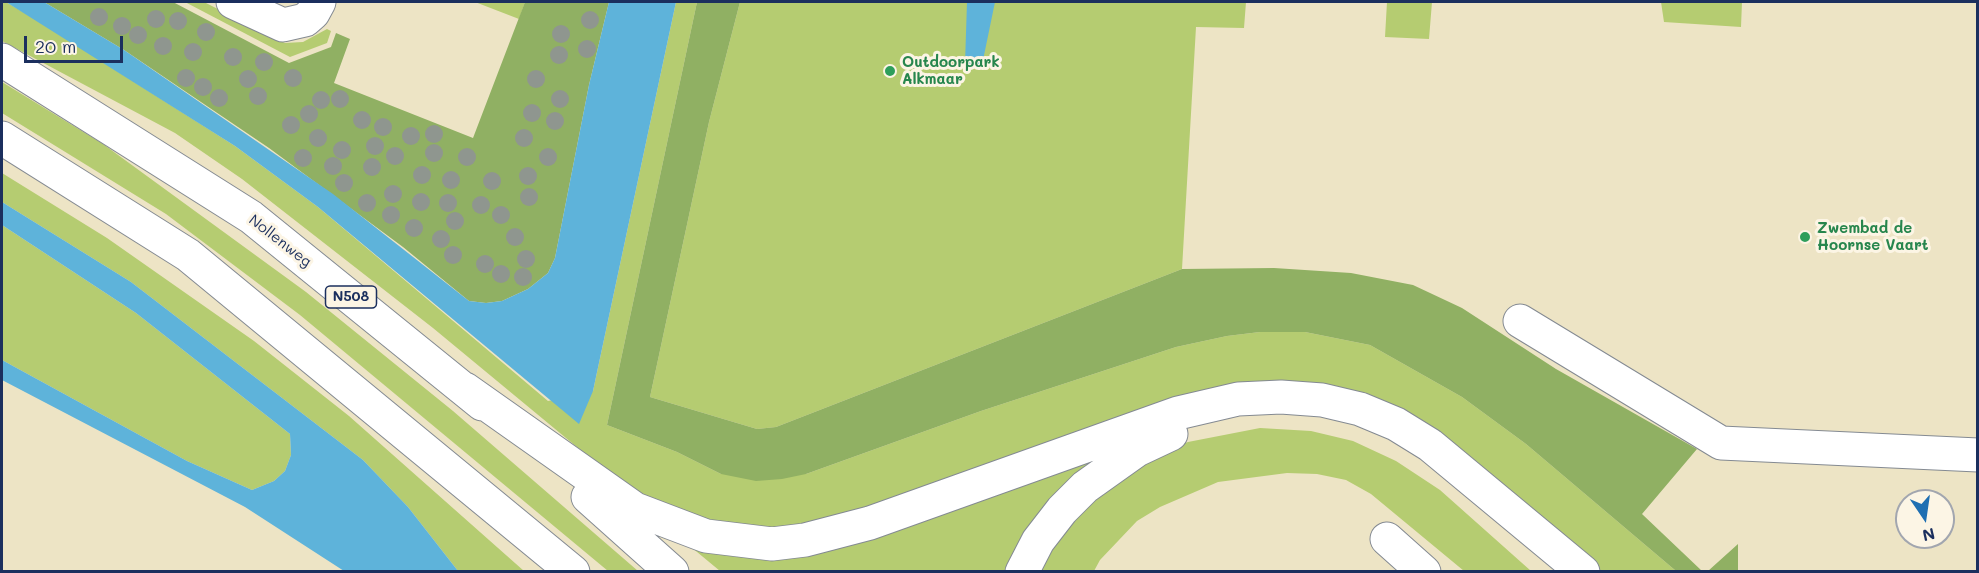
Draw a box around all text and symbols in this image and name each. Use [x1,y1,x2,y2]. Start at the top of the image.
scale bar [27,24,126,62]
text: 20 m [35,34,76,58]
place label: Outdoorpark Alkmaar [902,53,1000,88]
marker: Outdoorpark Alkmaar [883,64,897,78]
street label: Nollenweg [245,211,315,271]
place label: Zwembad de Hoornse Vaart [1817,219,1928,254]
marker: Zwembad de Hoornse Vaart [1798,230,1812,244]
road number: N508 [326,286,376,308]
north arrow [1895,489,1955,549]
text: N [1920,523,1937,547]

